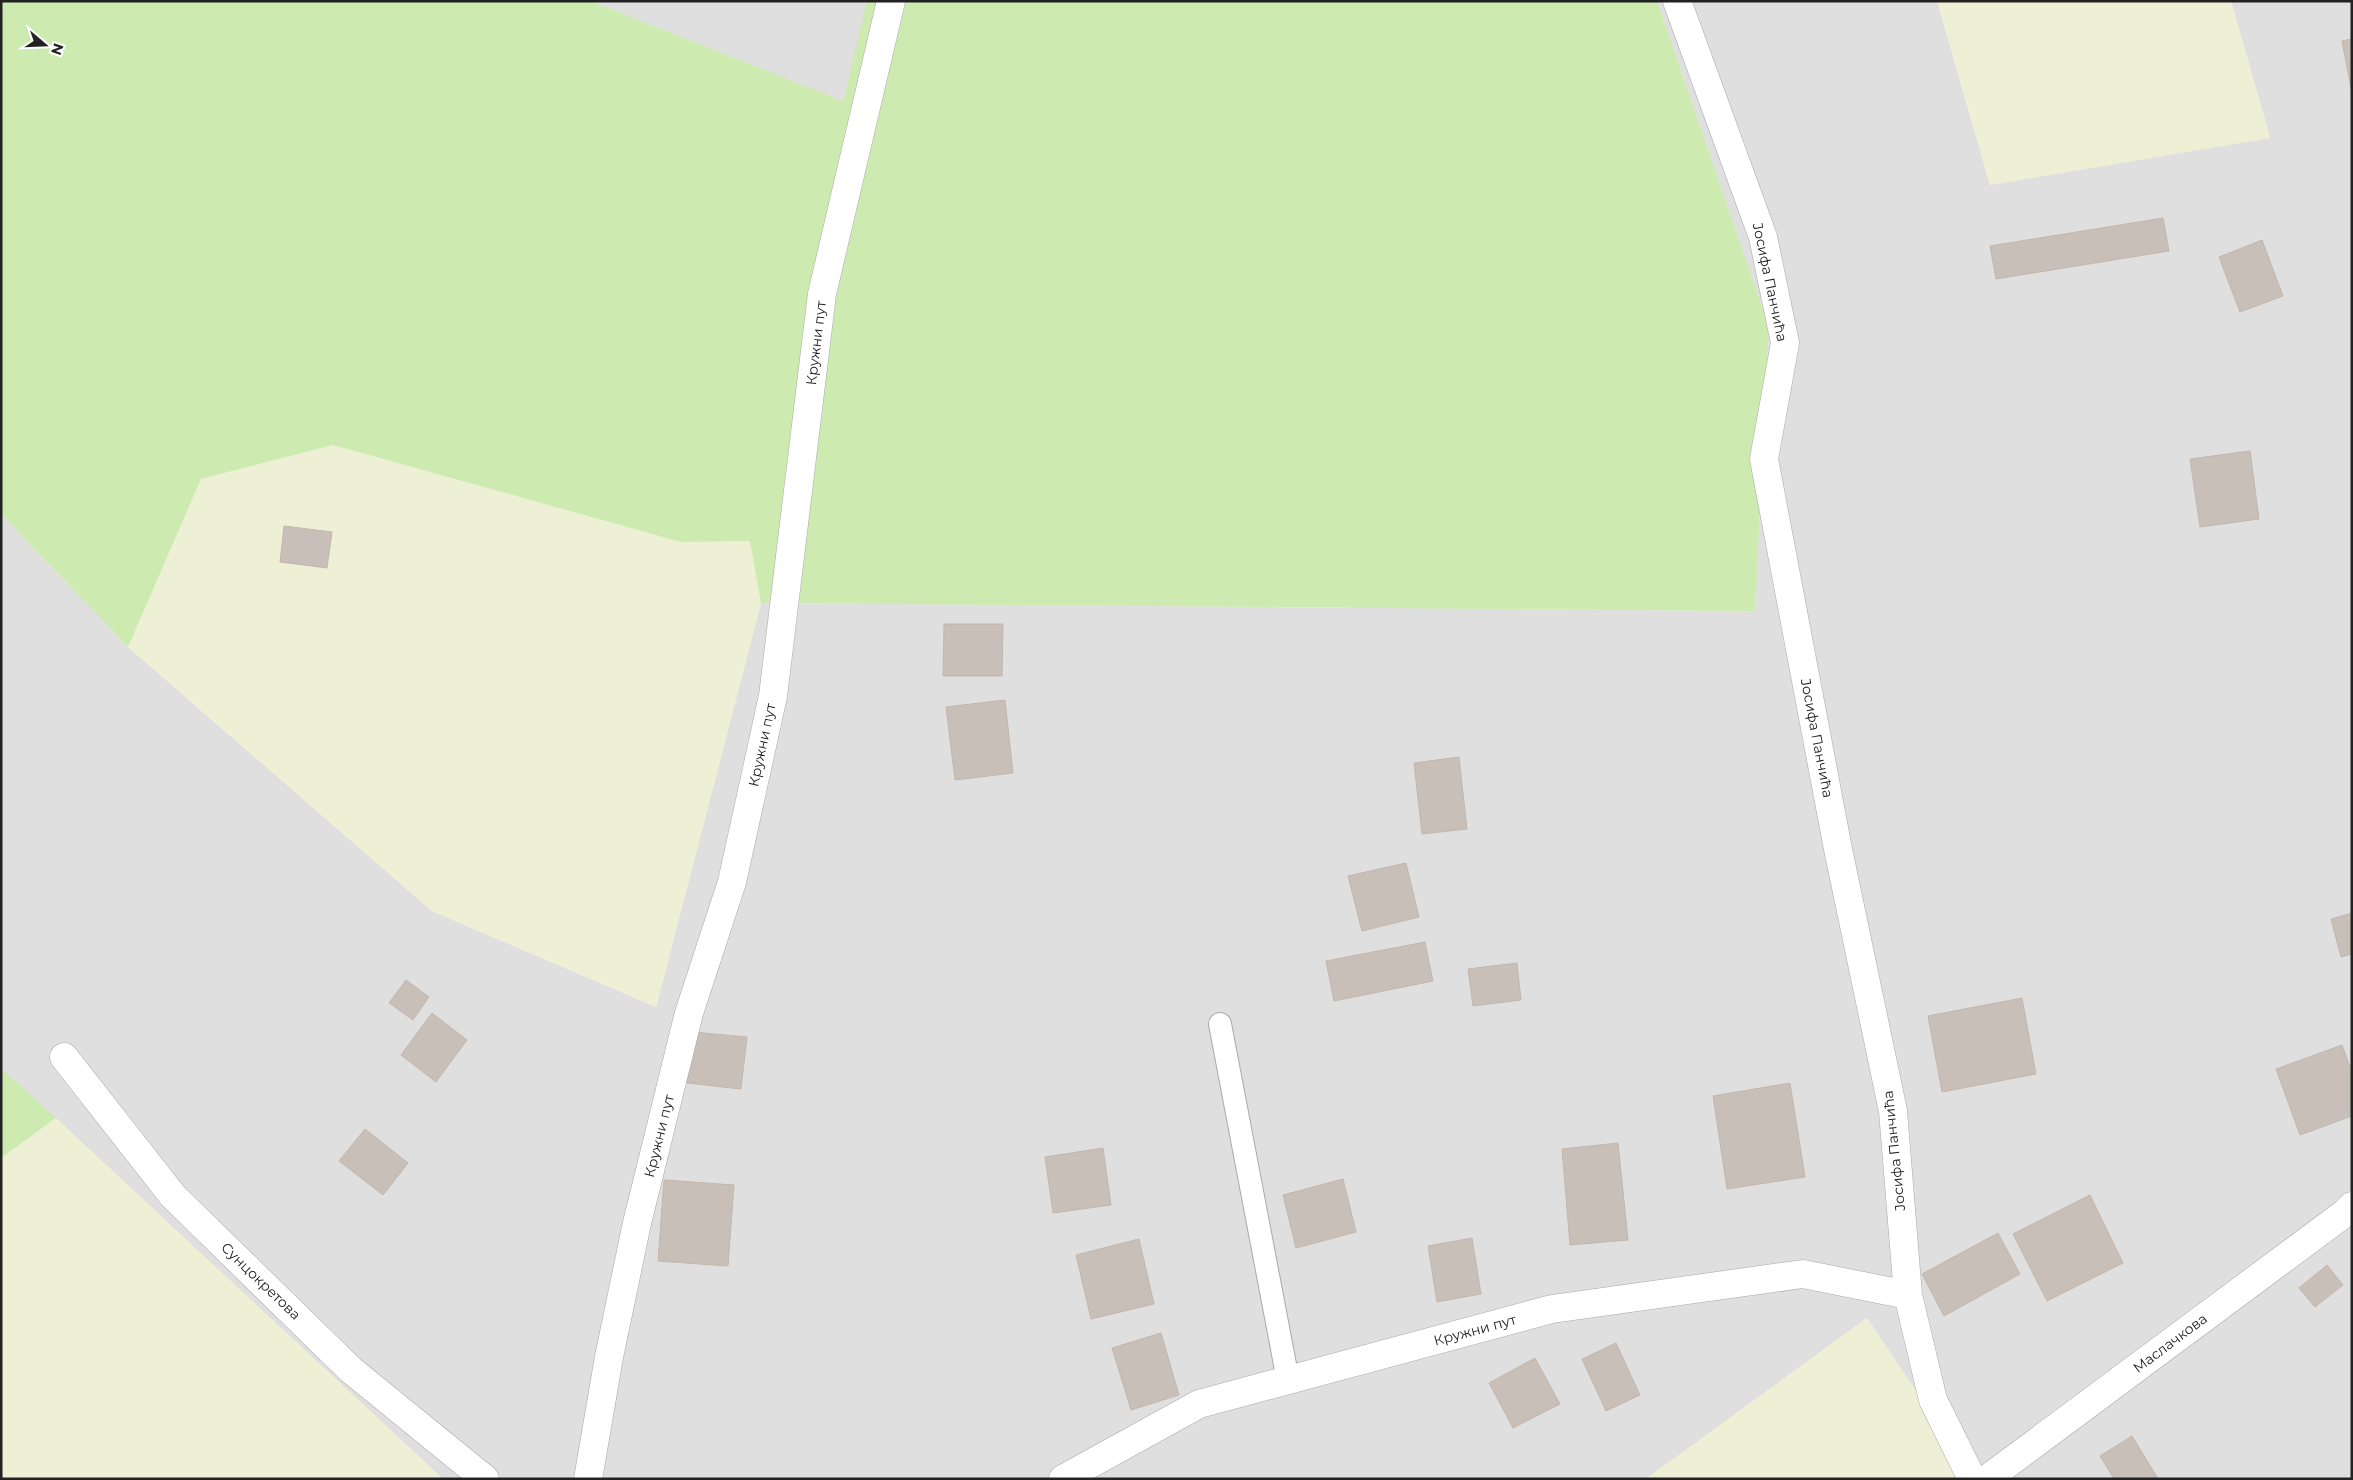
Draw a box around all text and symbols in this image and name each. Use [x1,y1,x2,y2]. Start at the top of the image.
north arrow [20,20,70,70]
text: N [47,41,68,58]
street label: Јосифа Панчића [1749,221,1791,343]
street label: Кружни пут [802,299,830,386]
street label: Јосифа Панчића [1797,677,1837,799]
street label: Кружни пут [744,701,780,788]
street label: Јосифа Панчића [1879,1090,1909,1212]
street label: Кружни пут [640,1092,678,1179]
street label: Сунцокретова [217,1239,305,1323]
street label: Маслачкова [2129,1309,2211,1377]
street label: Кружни пут [1432,1310,1519,1350]

